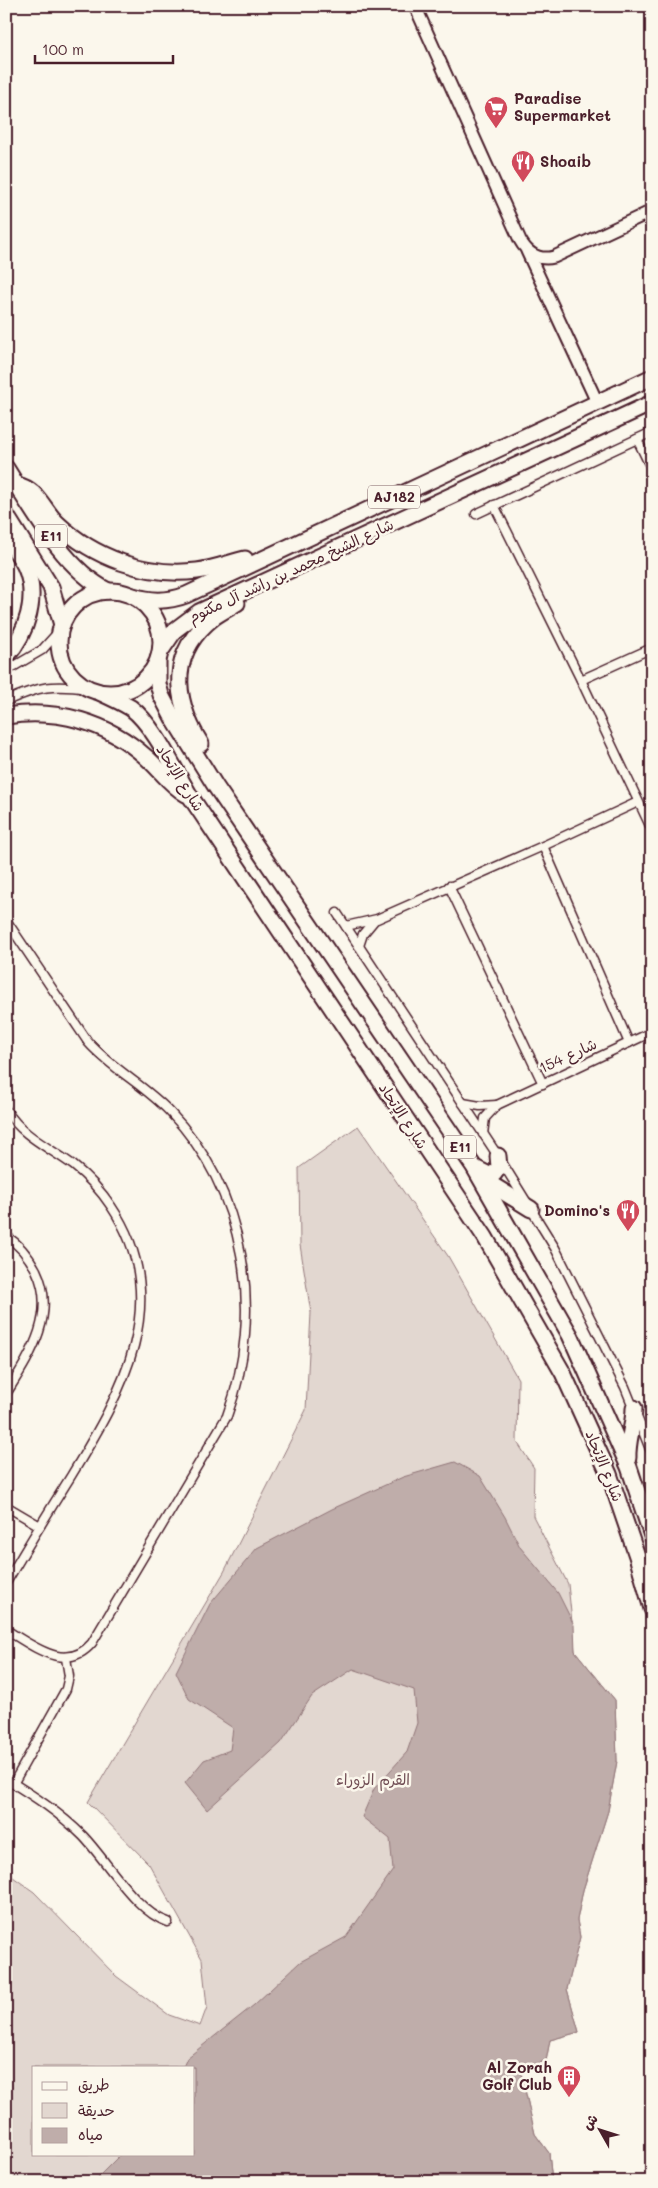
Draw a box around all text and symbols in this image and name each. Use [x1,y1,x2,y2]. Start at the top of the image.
scale bar [35,32,172,64]
text: 100 m [42,39,84,59]
place label: Paradise Supermarket [514,88,611,125]
supermarket icon: Paradise Supermarket [483,95,509,129]
restaurant icon: Shoaib [510,149,536,183]
place label: Shoaib [540,151,591,171]
road number: AJ182 [368,486,420,508]
street label: شارع الشيخ محمد بن راشد آل مكتوم [185,514,398,629]
road number: E11 [35,524,67,548]
street label: شارع الإتحاد [152,740,209,815]
street label: شارع 154 [535,1033,600,1078]
street label: شارع الإتحاد [374,1078,433,1153]
road number: E11 [444,1136,476,1158]
restaurant icon: Domino's [615,1198,641,1232]
place label: Domino's [544,1200,610,1220]
street label: شارع الإتحاد [581,1427,628,1505]
park label: القرم الزوراء [336,1769,410,1791]
place label: Al Zorah Golf Club [482,2057,552,2094]
building icon: Al Zorah Golf Club [556,2064,582,2098]
legend [32,2066,195,2156]
text: طريق [78,2074,110,2094]
text: حديقة [78,2100,115,2120]
north arrow [576,2106,626,2156]
text: ش [577,2110,602,2133]
text: مياه [78,2124,103,2144]

